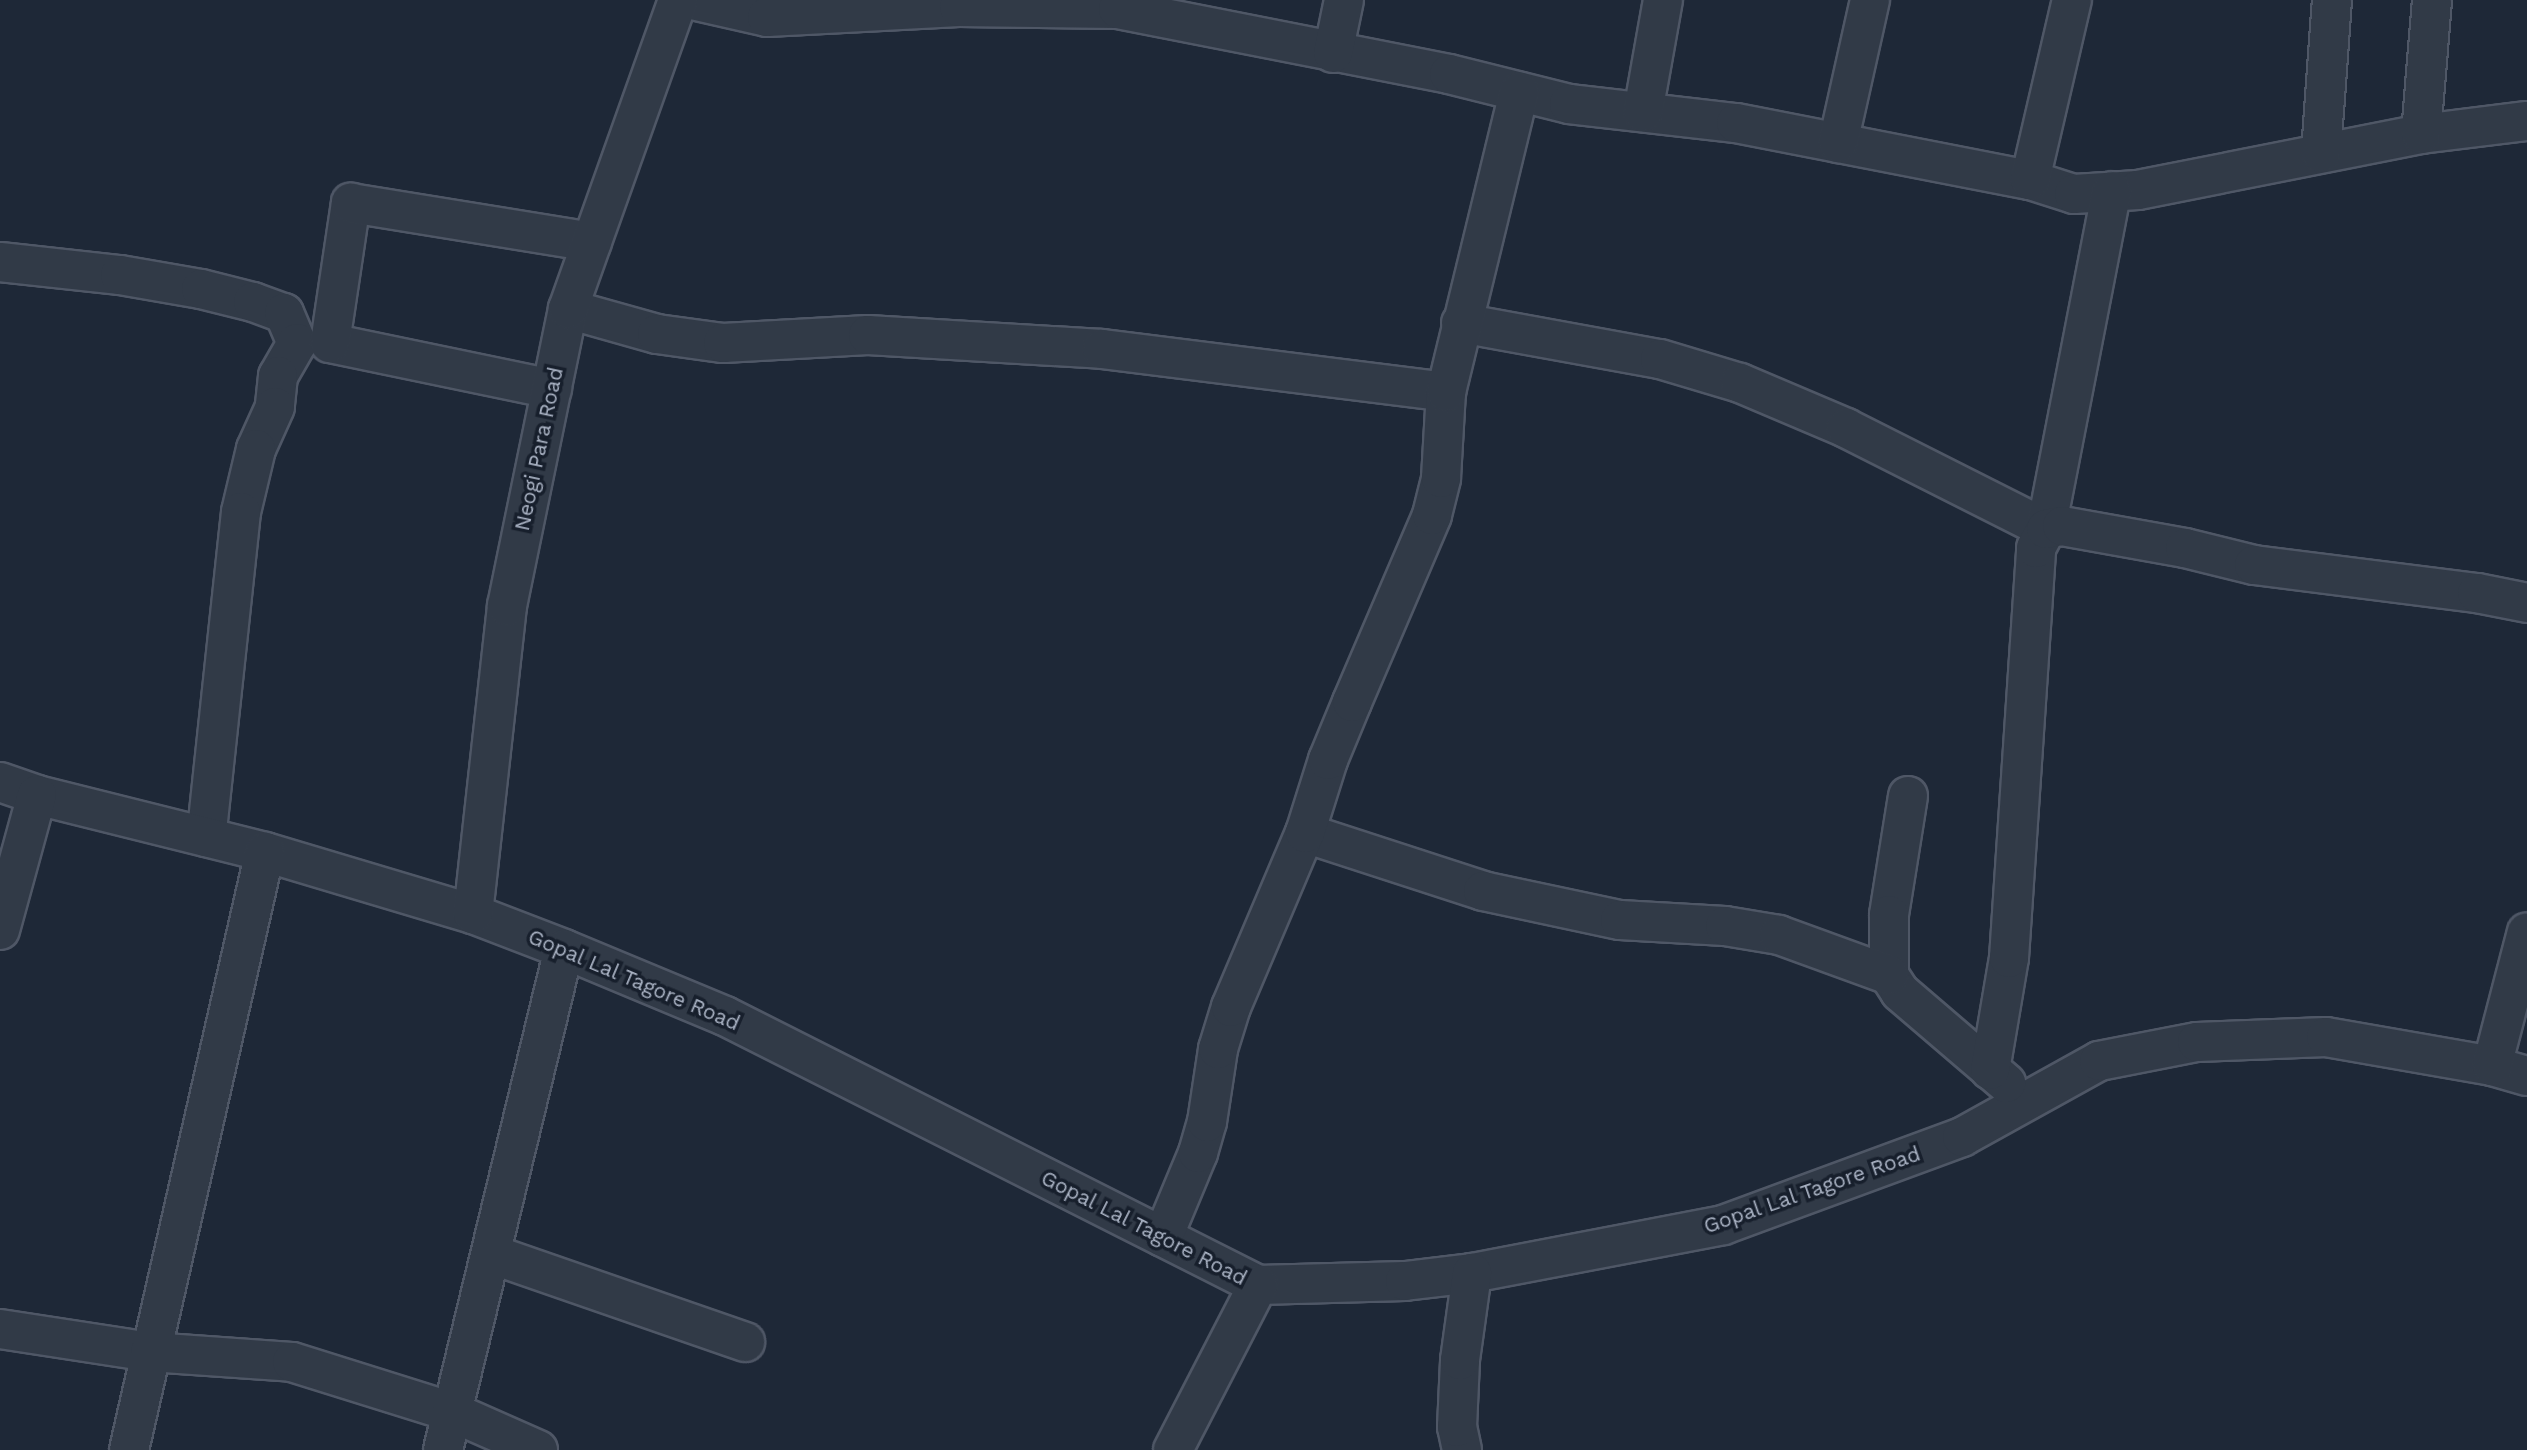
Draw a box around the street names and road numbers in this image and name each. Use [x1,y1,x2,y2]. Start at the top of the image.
street label: Neogi Para Road [509,365,569,533]
street label: Gopal Lal Tagore Road [523,924,745,1036]
street label: Gopal Lal Tagore Road [1699,1141,1925,1239]
street label: Gopal Lal Tagore Road [1036,1165,1252,1291]

